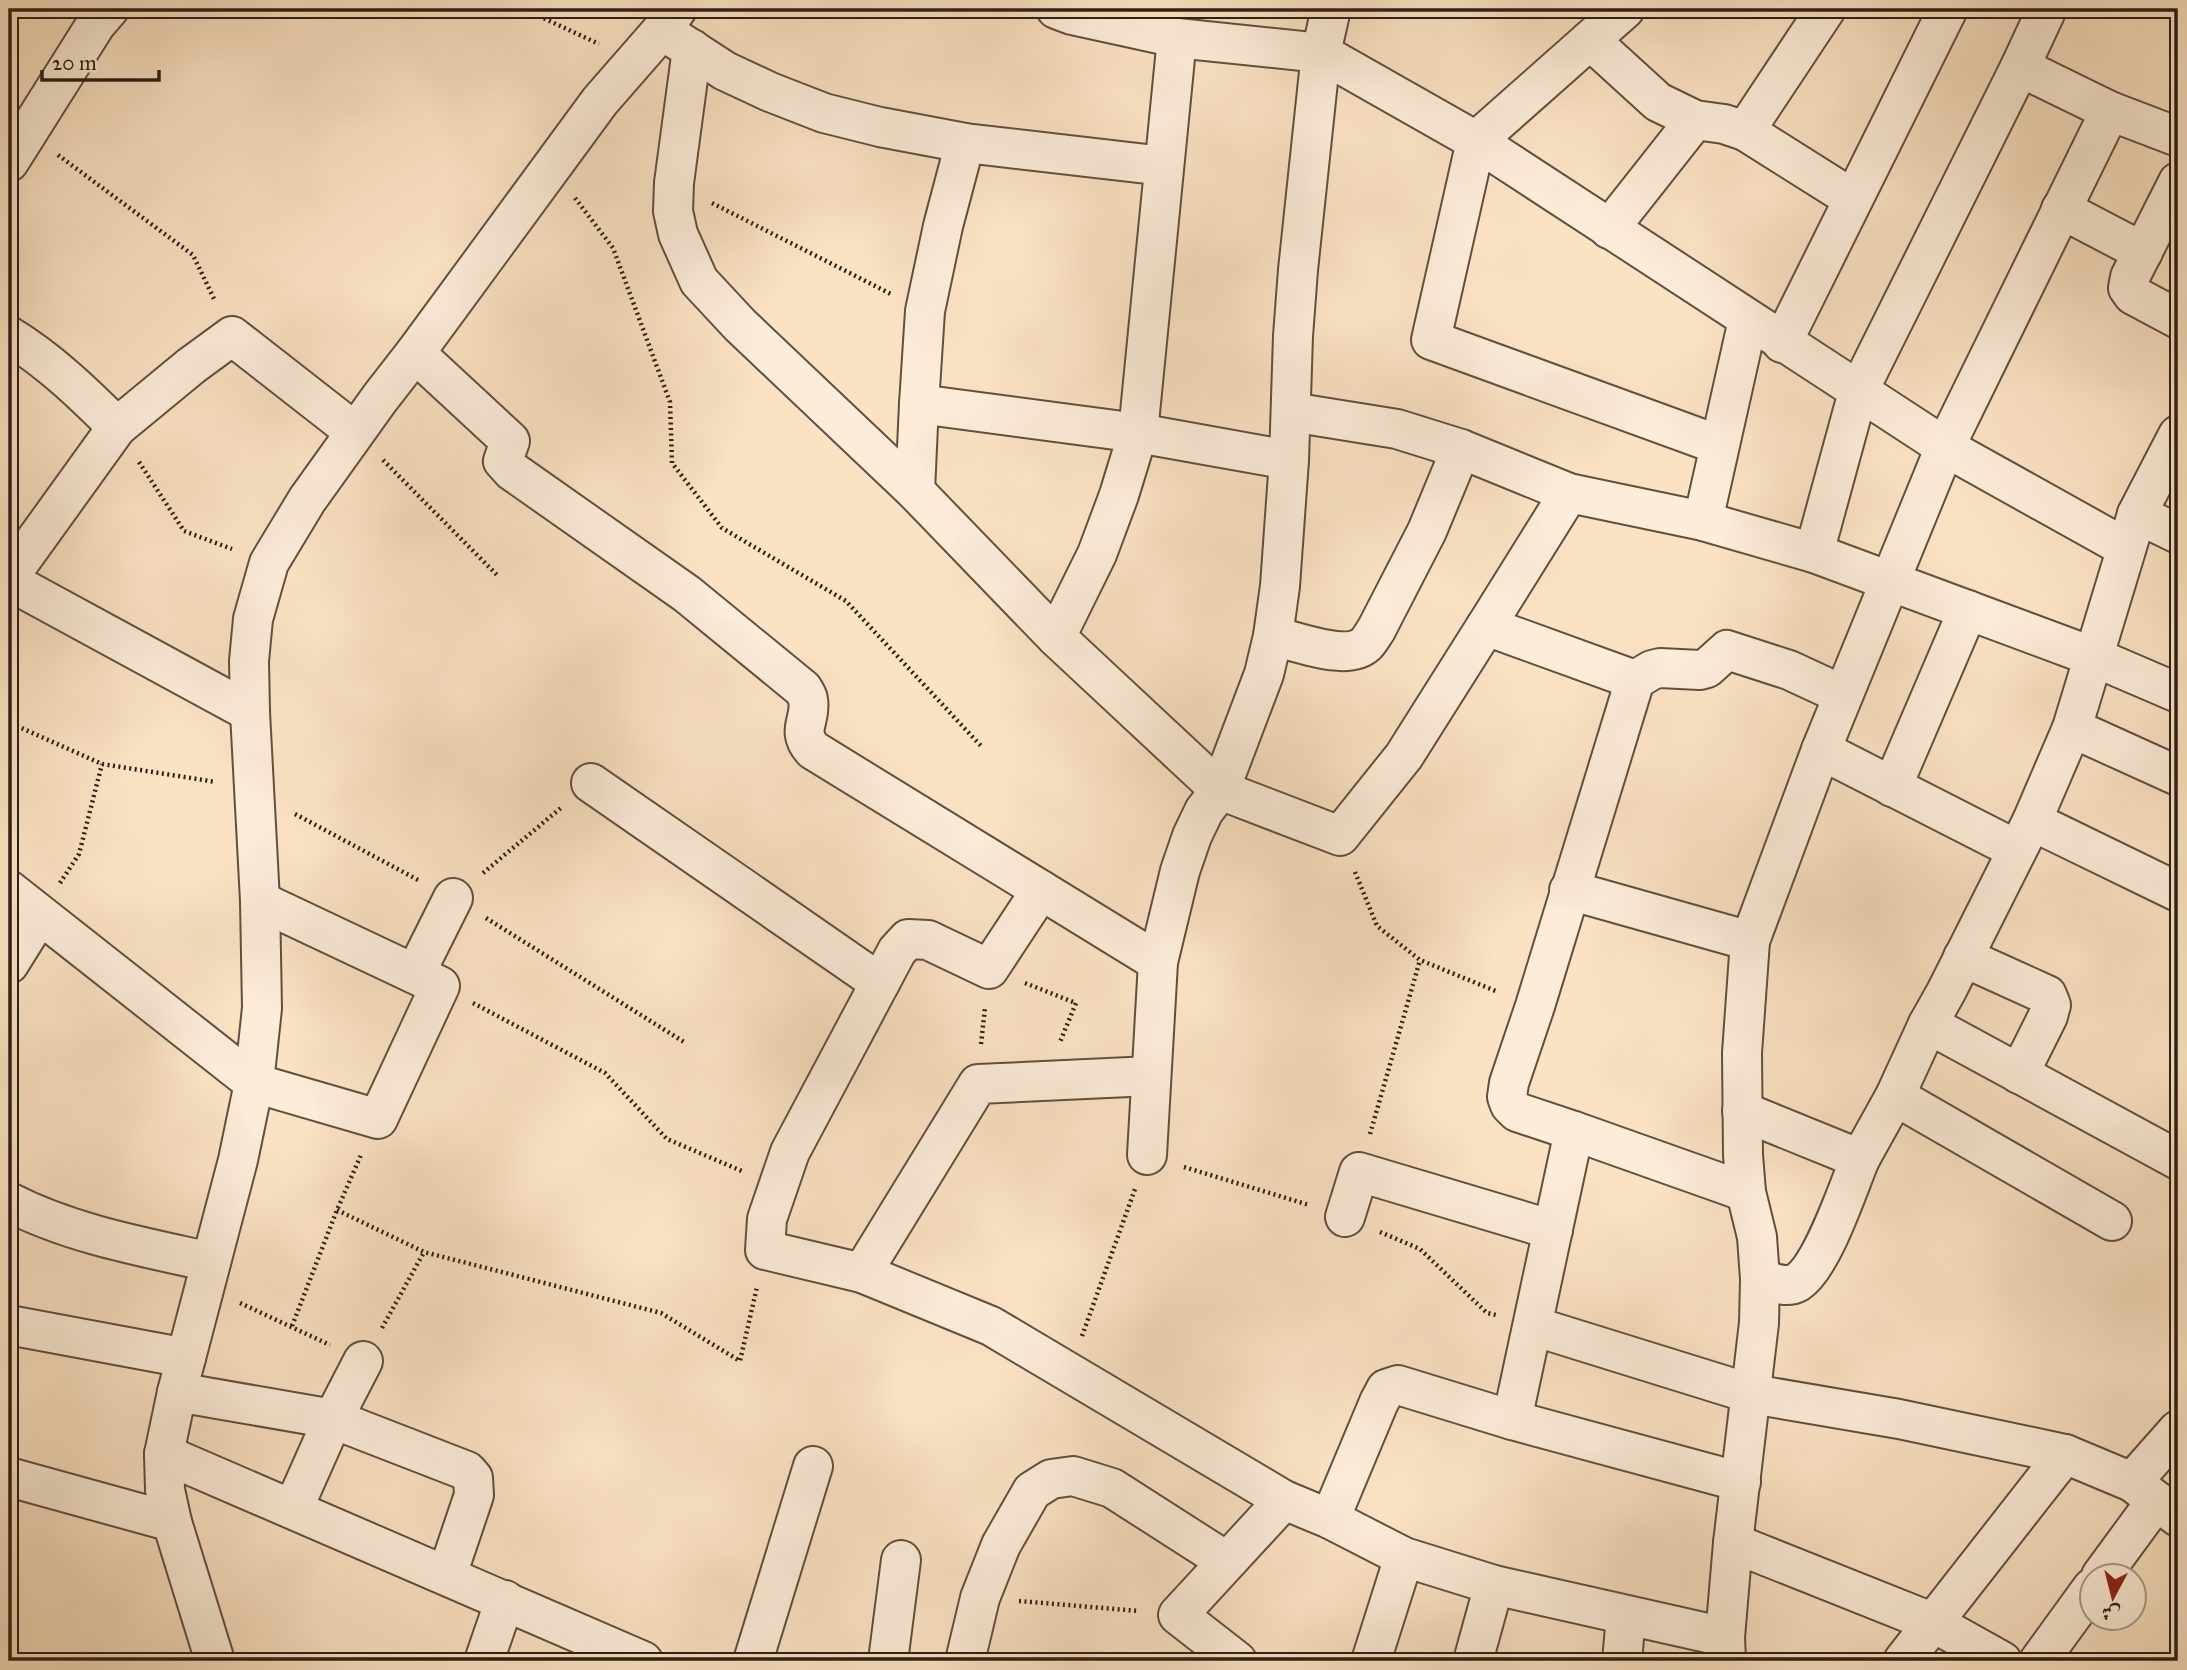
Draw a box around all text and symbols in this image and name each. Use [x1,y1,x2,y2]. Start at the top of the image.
scale bar [42,38,159,82]
text: 20 m [52,50,97,76]
north arrow [2078,1562,2148,1632]
text: ش [2100,1601,2122,1626]

